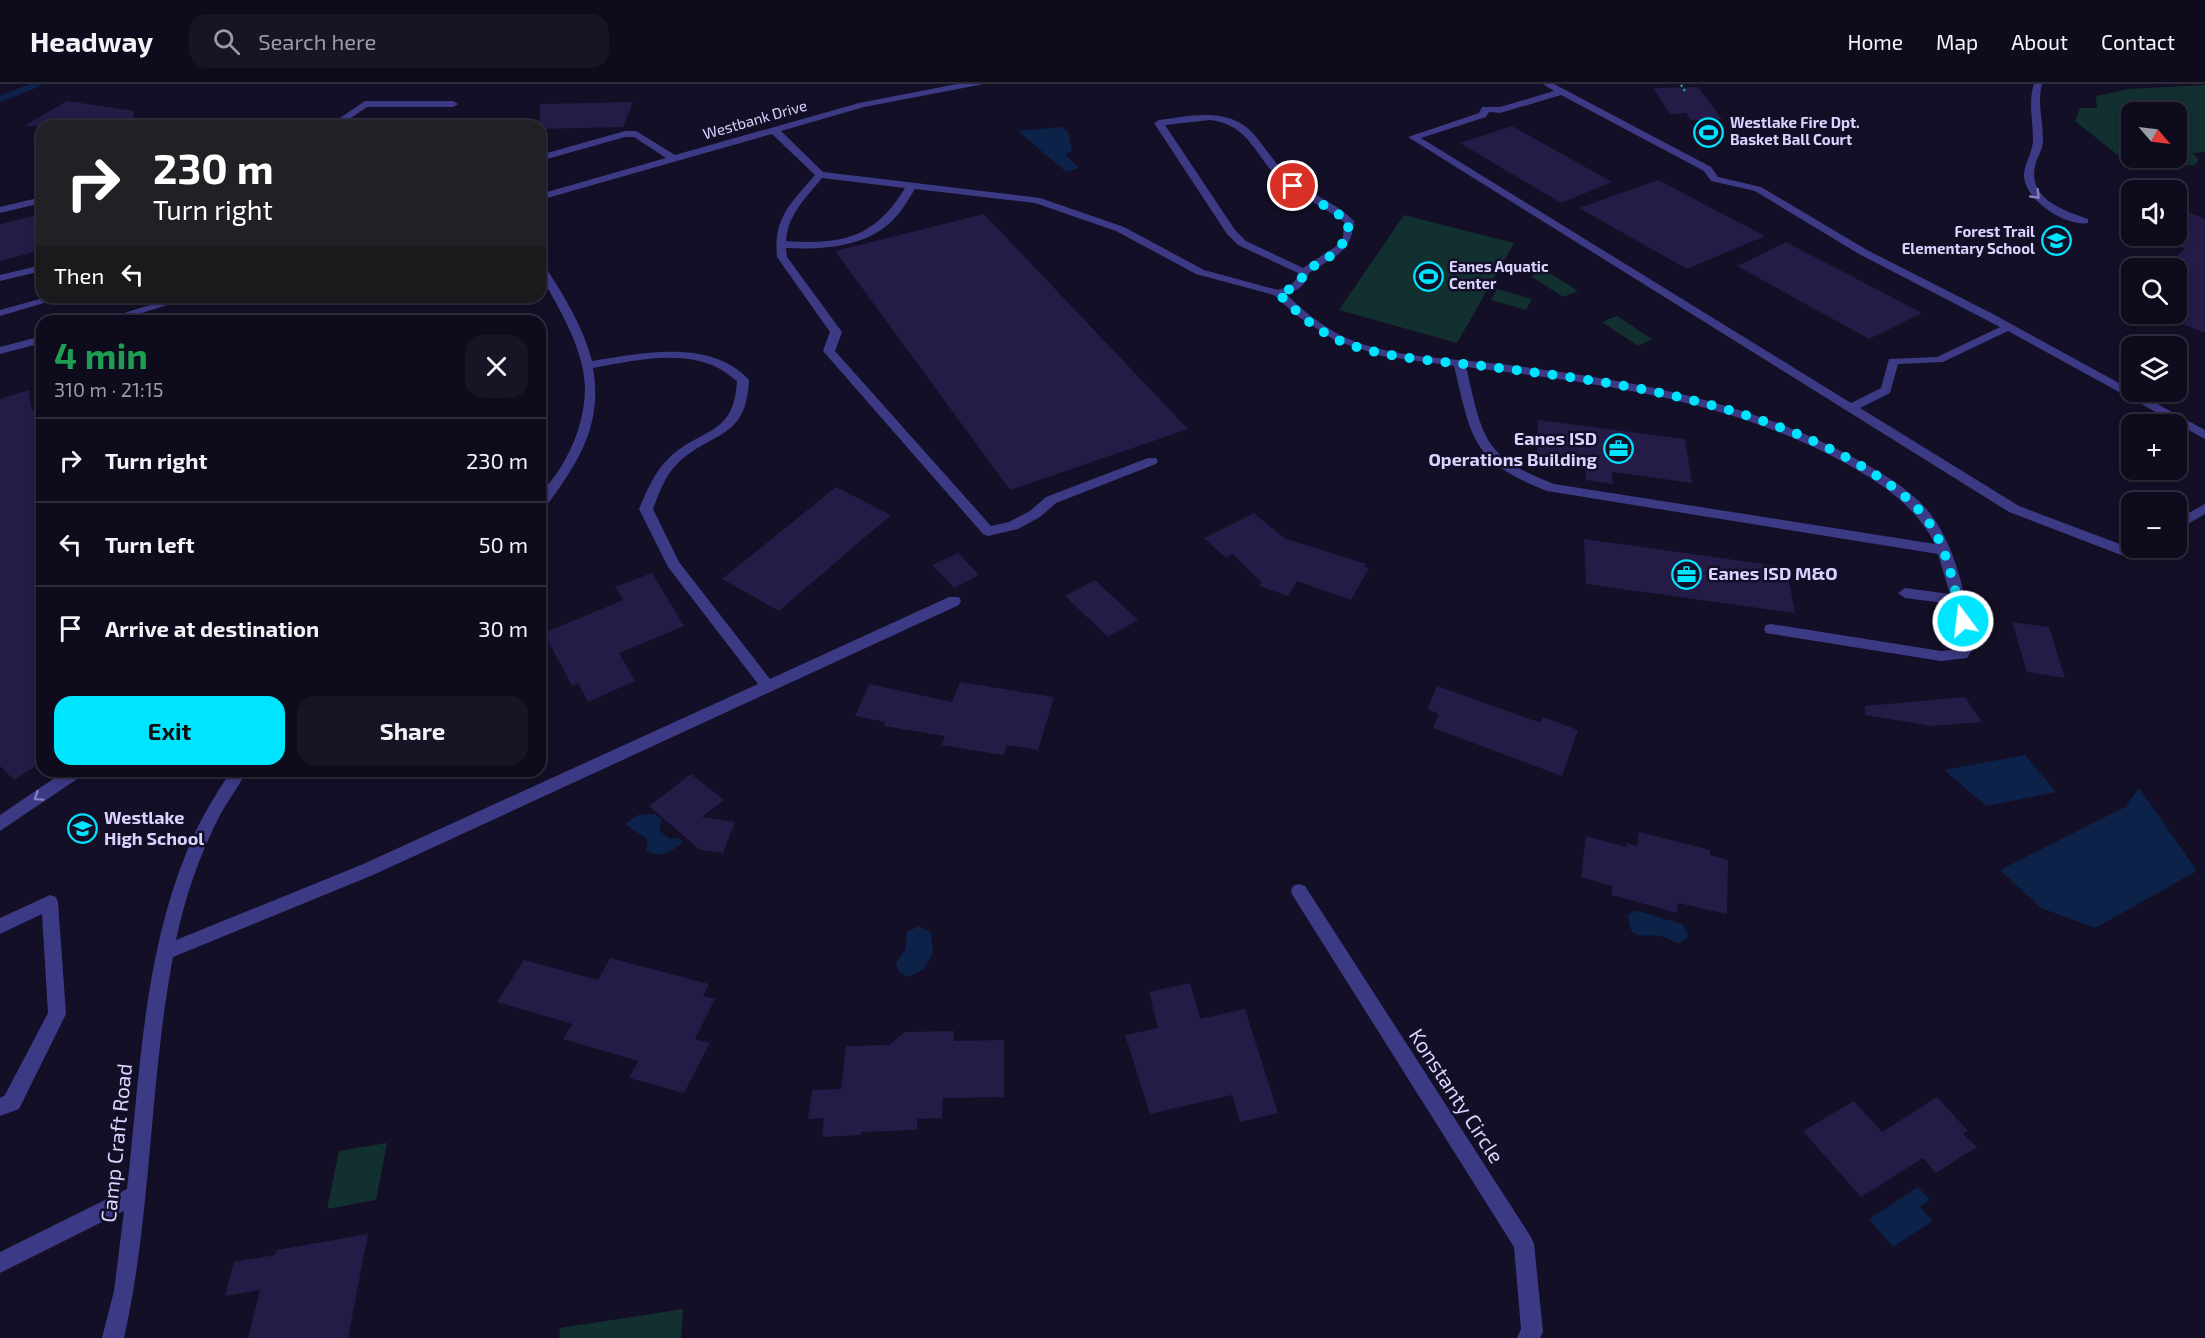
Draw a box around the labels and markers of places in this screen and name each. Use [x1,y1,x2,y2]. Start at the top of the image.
place label: Westlake Fire Dpt. Basket Ball Court [1730,113,1860,148]
sports icon: Westlake Fire Dpt. Basket Ball Court [1693,116,1725,148]
pin [1267,160,1318,211]
place label: Forest Trail Elementary School [1902,222,2035,258]
school or university icon: Forest Trail Elementary School [2040,225,2072,257]
place label: Eanes Aquatic Center [1449,257,1549,292]
sports icon: Eanes Aquatic Center [1412,260,1444,292]
place label: Eanes ISD Operations Building [1428,427,1598,470]
office icon: Eanes ISD Operations Building [1602,433,1634,465]
office icon: Eanes ISD M&O [1671,558,1703,590]
place label: Eanes ISD M&O [1708,562,1838,584]
place label: Westlake High School [104,806,204,849]
school or university icon: Westlake High School [67,812,99,844]

